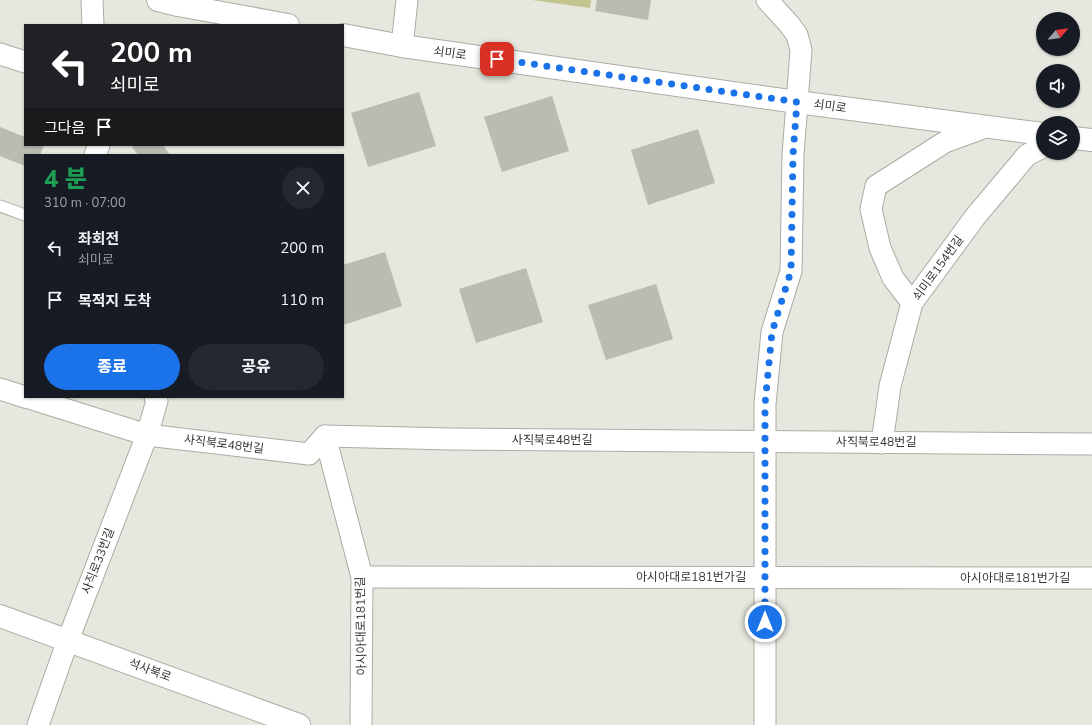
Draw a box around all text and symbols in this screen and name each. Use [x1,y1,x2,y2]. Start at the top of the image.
north arrow [1036,12,1080,56]
map controls [1036,12,1080,160]
text: 200 m [110,34,193,72]
icon: left [44,40,96,92]
pin [480,42,514,76]
street label: 쇠미로 [432,43,468,63]
icon: arrive [486,48,508,70]
button: sound [1036,64,1080,108]
text: 쇠미로 [110,73,160,97]
street label: 쇠미로 [812,96,848,116]
icon: arrive [93,116,115,138]
button: layers [1036,116,1080,160]
text: 그다음 [44,118,85,138]
text: 4 분 [44,163,87,195]
button: close [282,167,324,209]
text: 310 m · 07:00 [44,194,126,212]
text: 좌회전 [78,229,119,249]
street label: 쇠미로154번길 [909,232,967,304]
icon: left [44,237,66,259]
text: 200 m [280,238,324,258]
text: 쇠미로 [78,251,114,269]
icon: arrive [44,289,66,311]
text: 110 m [280,290,324,310]
text: 목적지 도착 [78,291,151,311]
button: 종료 [44,344,180,390]
button: 공유 [188,344,324,390]
street label: 사직북로48번길 [183,431,265,457]
street label: 사직북로48번길 [512,432,592,448]
street label: 사직북로48번길 [836,434,916,450]
street label: 사직로33번길 [78,526,118,596]
street label: 아시아대로181번가길 [636,569,746,585]
street label: 아시아대로181번가길 [960,570,1070,586]
street label: 아시아대로181번길 [352,576,370,676]
position arrow [744,601,786,643]
street label: 석사북로 [127,655,173,685]

